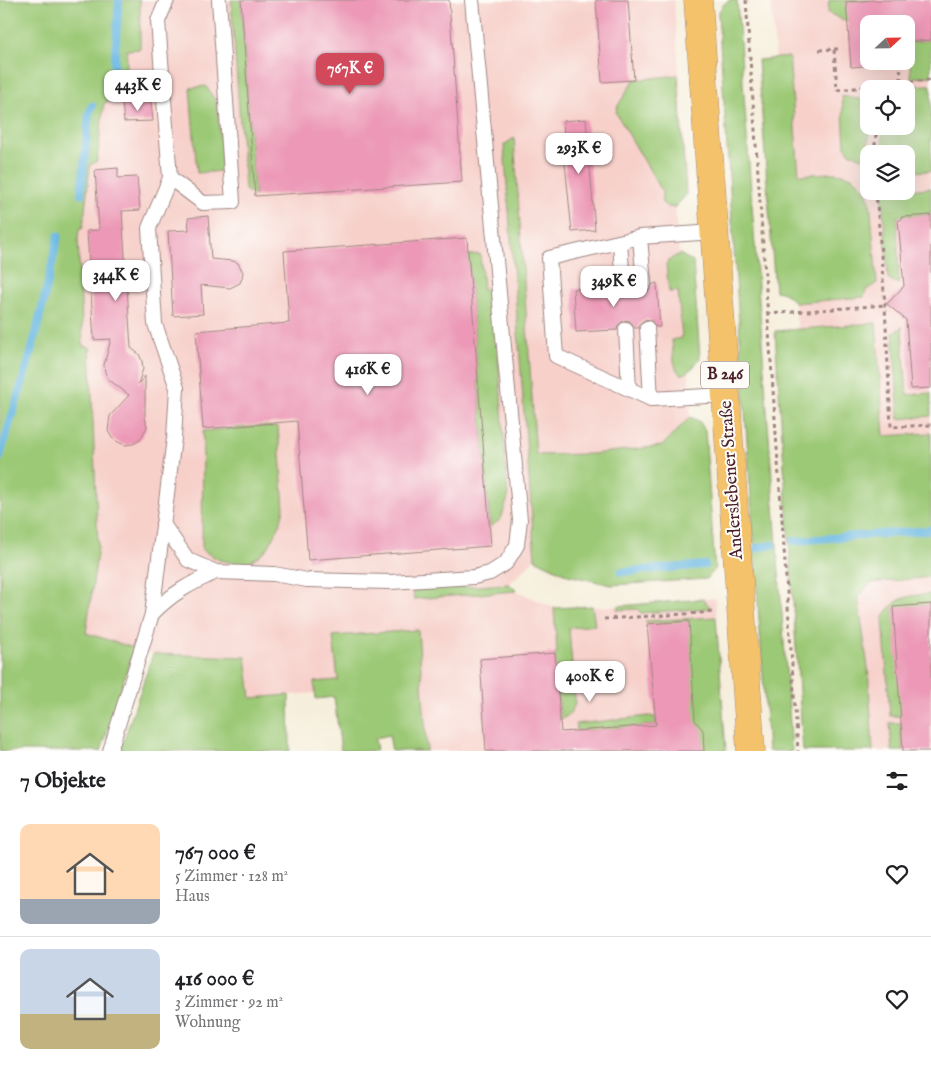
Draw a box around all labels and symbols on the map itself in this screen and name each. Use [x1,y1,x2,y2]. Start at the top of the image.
north arrow [860,15,915,70]
pin: 767K € [309,52,391,95]
pin: 443K € [97,70,179,112]
pin: 293K € [538,132,620,175]
pin: 344K € [75,260,157,302]
pin: 349K € [573,266,655,308]
pin: 416K € [327,354,409,396]
road number: B 246 [701,362,749,388]
street label: Anderslebener Straße [715,400,749,561]
pin: 400K € [549,660,631,703]

